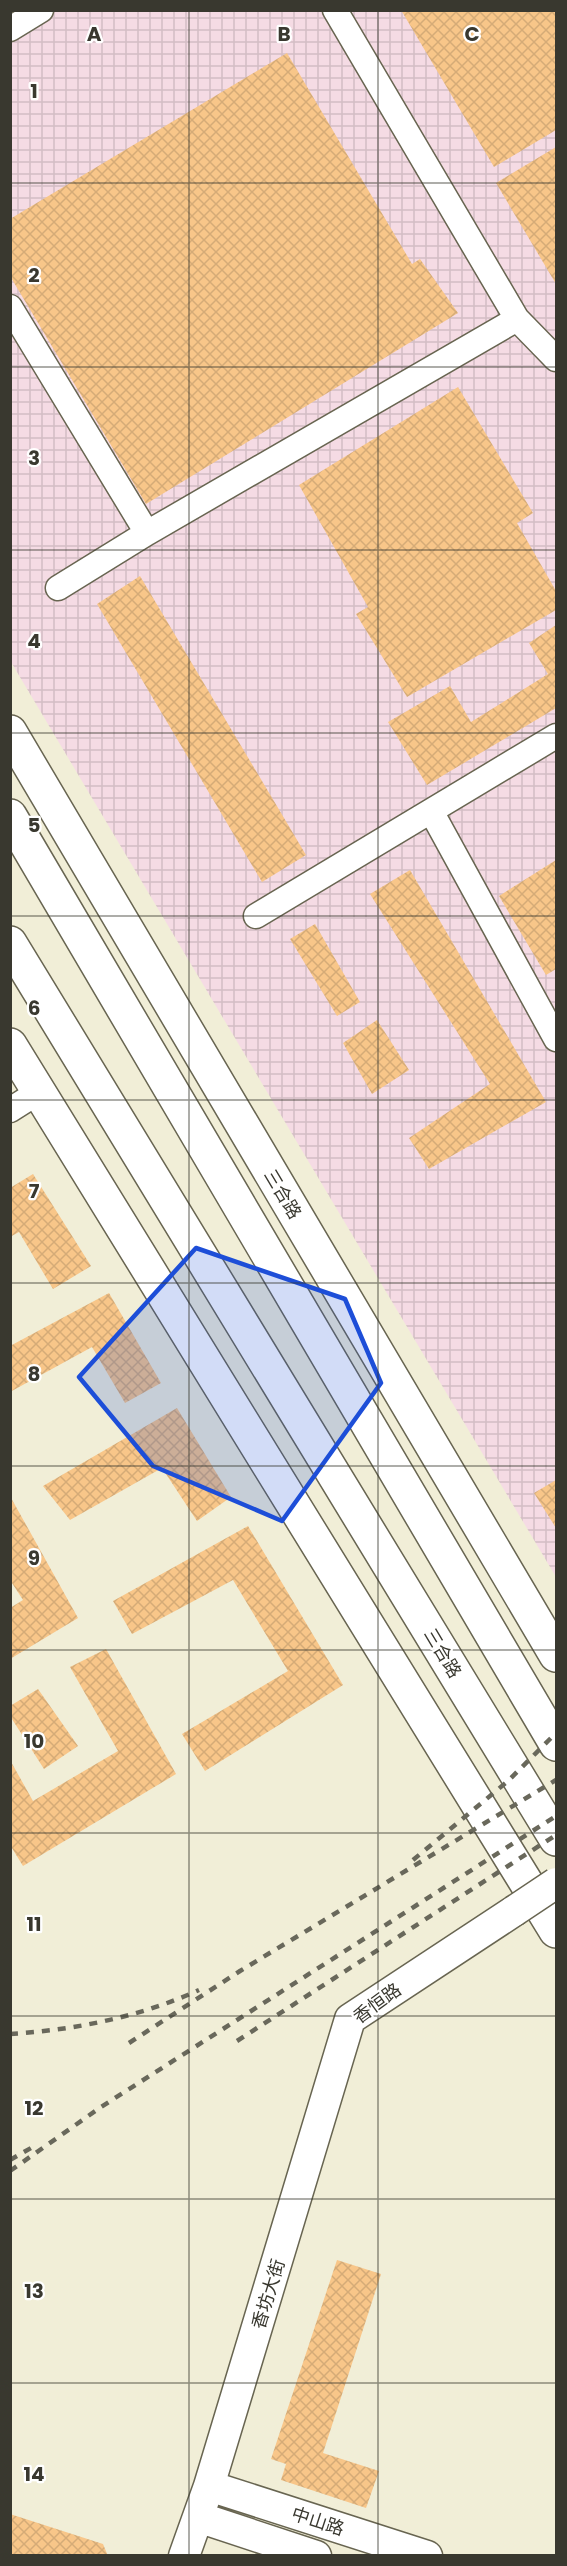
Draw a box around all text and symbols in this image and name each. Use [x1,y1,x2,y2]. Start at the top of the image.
text: A [87,20,102,48]
text: B [277,20,291,48]
text: C [464,20,480,48]
text: 1 [30,77,38,105]
text: 2 [28,261,40,289]
text: 3 [28,444,40,472]
text: 4 [27,627,41,655]
text: 5 [28,811,41,839]
text: 6 [28,994,40,1022]
street label: 三合路 [258,1164,308,1224]
text: 7 [29,1177,40,1205]
text: 8 [28,1360,40,1388]
text: 9 [28,1544,40,1572]
street label: 三合路 [418,1623,468,1683]
text: 10 [24,1727,44,1755]
text: 11 [26,1910,42,1938]
street label: 香恒路 [348,1977,406,2029]
text: 12 [25,2094,43,2122]
street label: 香坊大街 [246,2256,290,2332]
text: 13 [24,2277,44,2305]
text: 14 [23,2460,45,2488]
street label: 中山路 [288,2501,348,2541]

